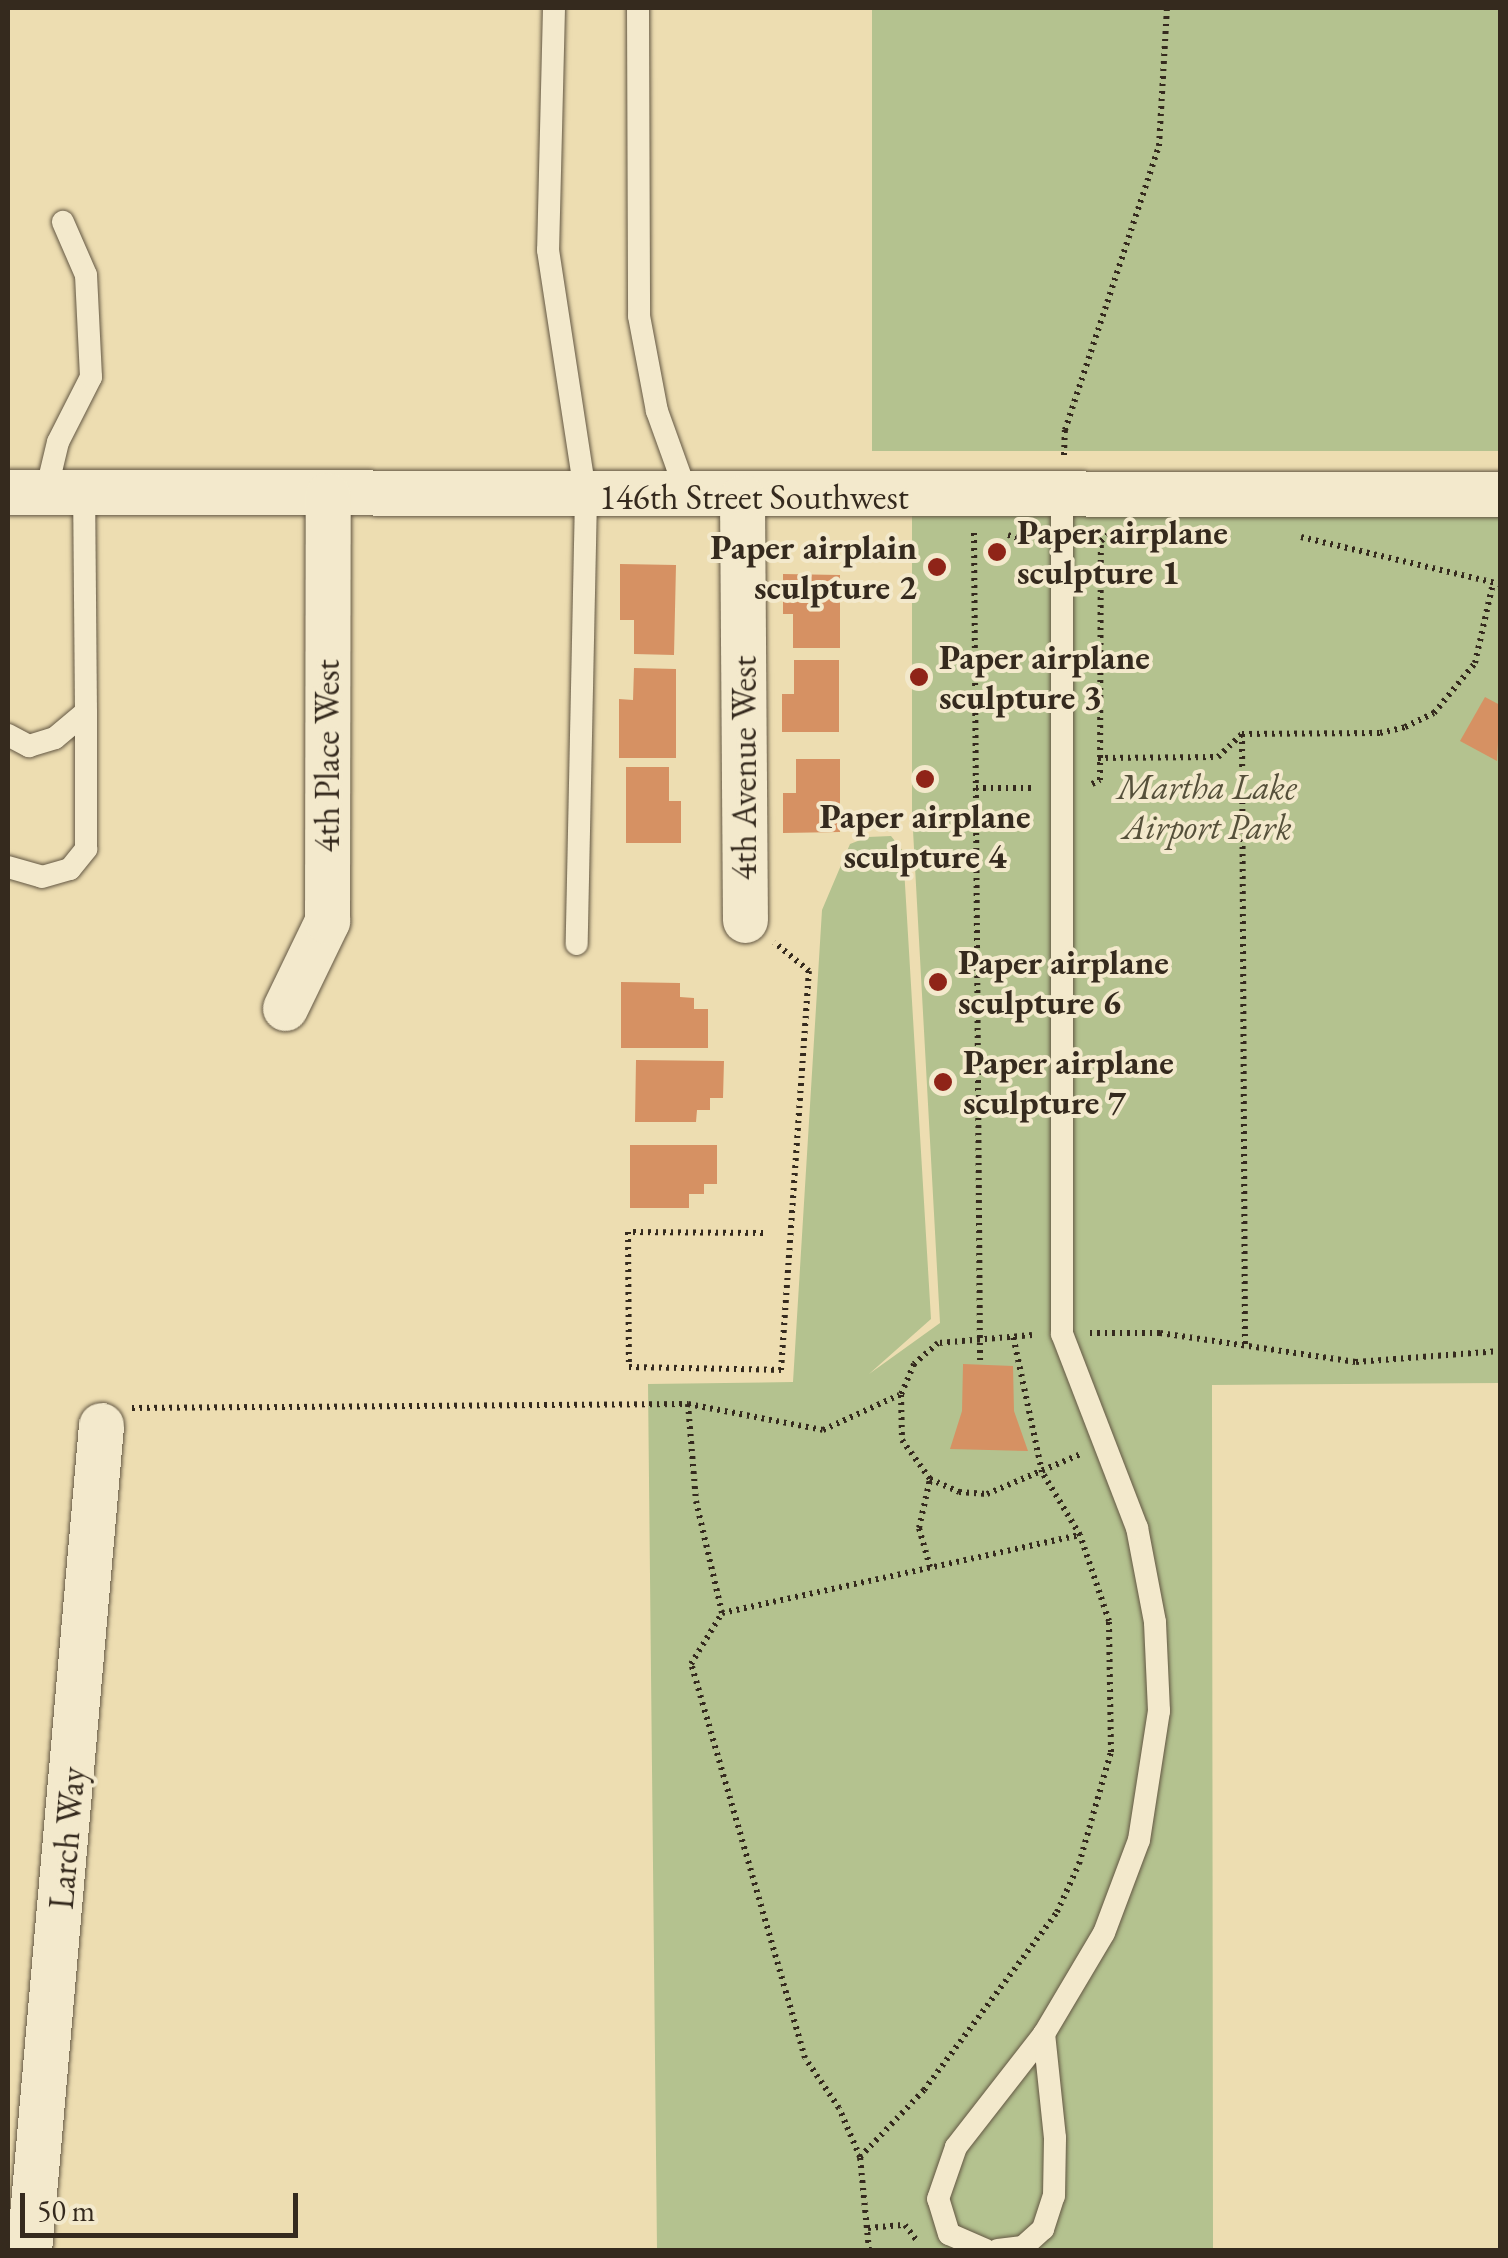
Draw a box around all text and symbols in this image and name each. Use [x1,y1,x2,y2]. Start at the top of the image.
street label: 146th Street Southwest [599,476,909,518]
place label: Paper airplane sculpture 1 [1017,511,1228,593]
place label: Paper airplain sculpture 2 [710,526,917,608]
marker: Paper airplane sculpture 1 [986,541,1008,563]
marker: Paper airplain sculpture 2 [926,556,948,578]
place label: Paper airplane sculpture 3 [939,636,1150,718]
street label: 4th Avenue West [723,656,765,880]
street label: 4th Place West [306,659,348,853]
marker: Paper airplane sculpture 3 [908,666,930,688]
park label: Martha Lake Airport Park [1117,766,1297,848]
marker: Paper airplane sculpture 4 [914,768,936,790]
place label: Paper airplane sculpture 4 [820,795,1030,877]
place label: Paper airplane sculpture 6 [958,941,1169,1023]
marker: Paper airplane sculpture 6 [927,971,949,993]
place label: Paper airplane sculpture 7 [963,1041,1174,1123]
marker: Paper airplane sculpture 7 [932,1071,954,1093]
street label: Larch Way [40,1765,94,1911]
scale bar [25,2173,302,2235]
text: 50 m [37,2191,95,2230]

